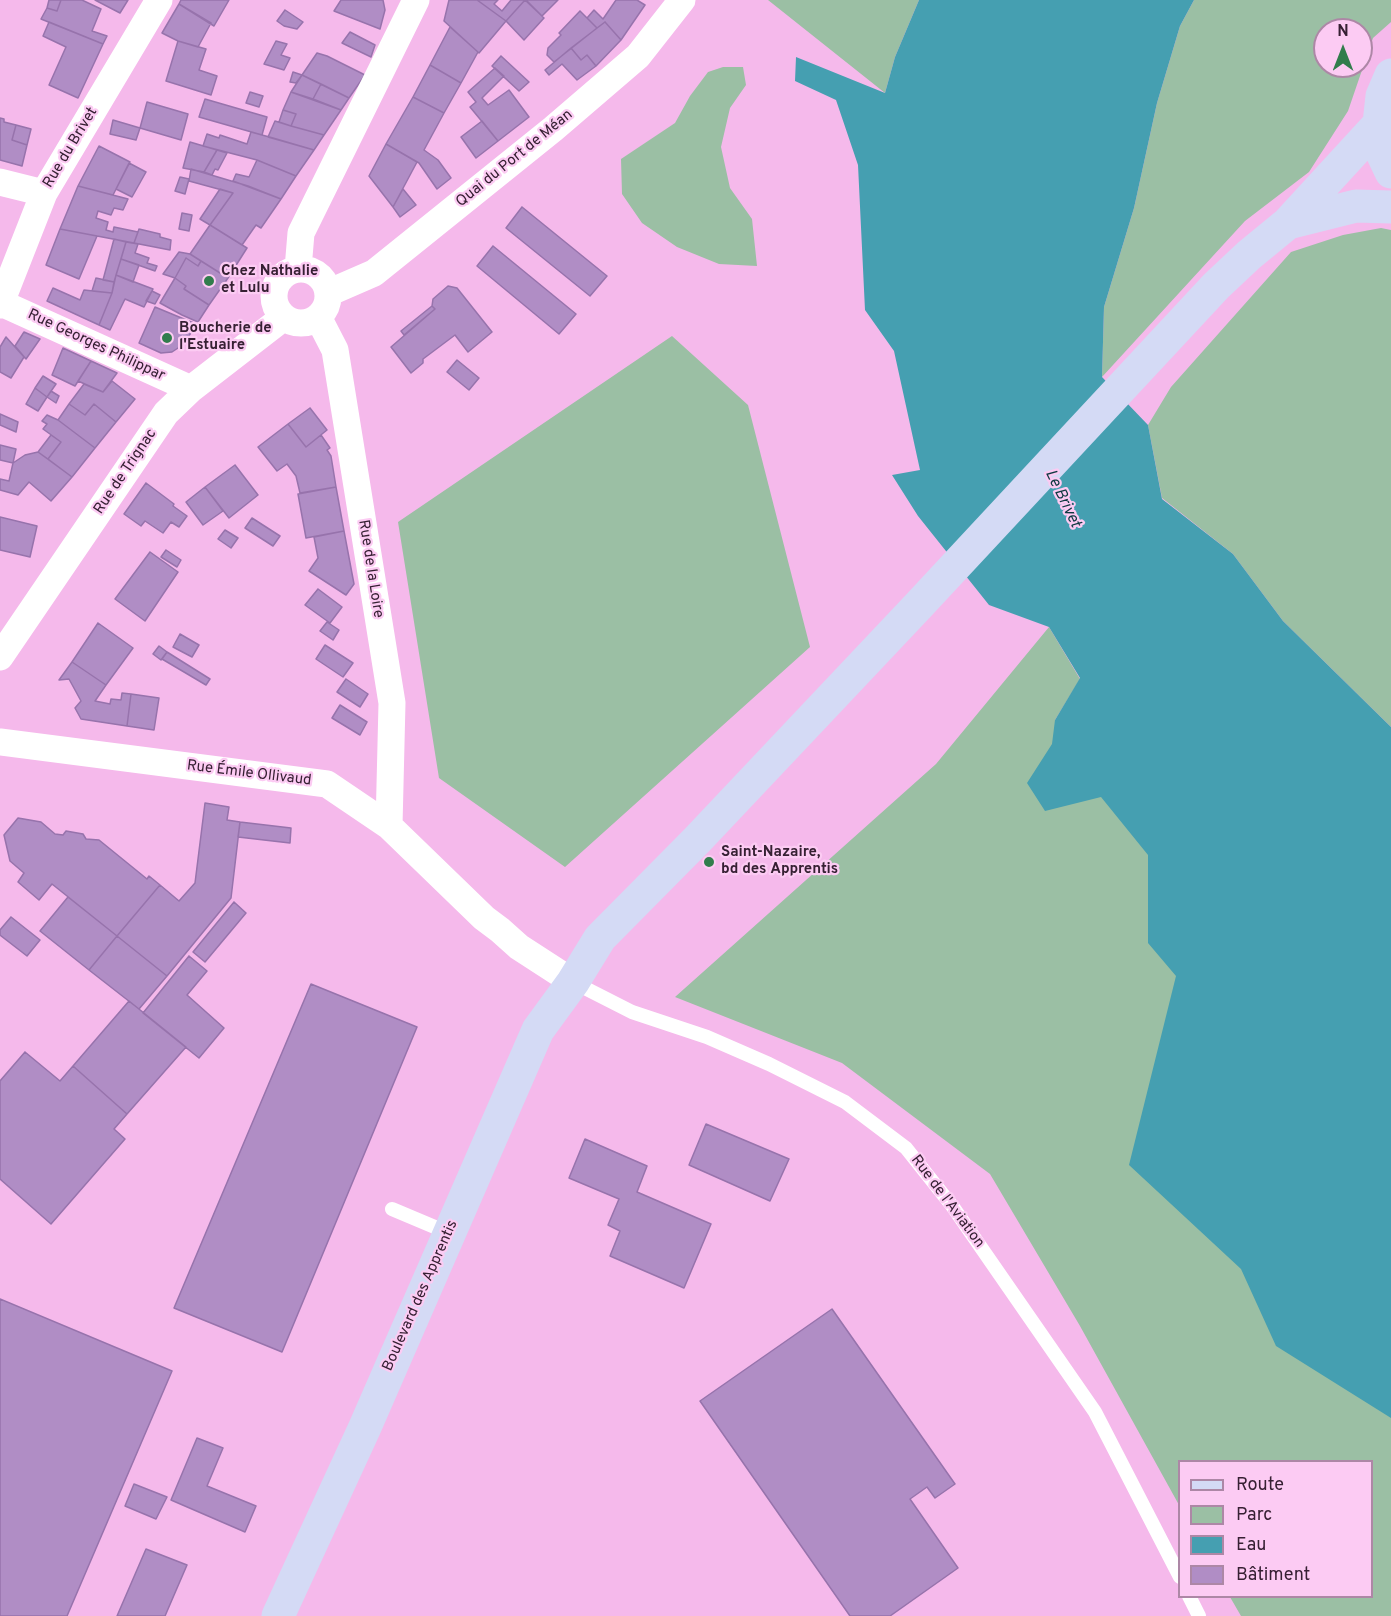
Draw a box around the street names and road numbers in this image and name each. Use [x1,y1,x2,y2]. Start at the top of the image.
street label: Rue du Brivet [40,104,102,192]
street label: Quai du Port de Méan [453,106,577,212]
street label: Rue Georges Philippar [24,306,168,386]
street label: Rue de Trignac [91,426,161,518]
street label: Rue de la Loire [353,519,387,619]
street label: Rue Émile Ollivaud [186,757,312,791]
street label: Rue de l'Aviation [906,1152,988,1252]
street label: Boulevard des Apprentis [380,1218,462,1374]

